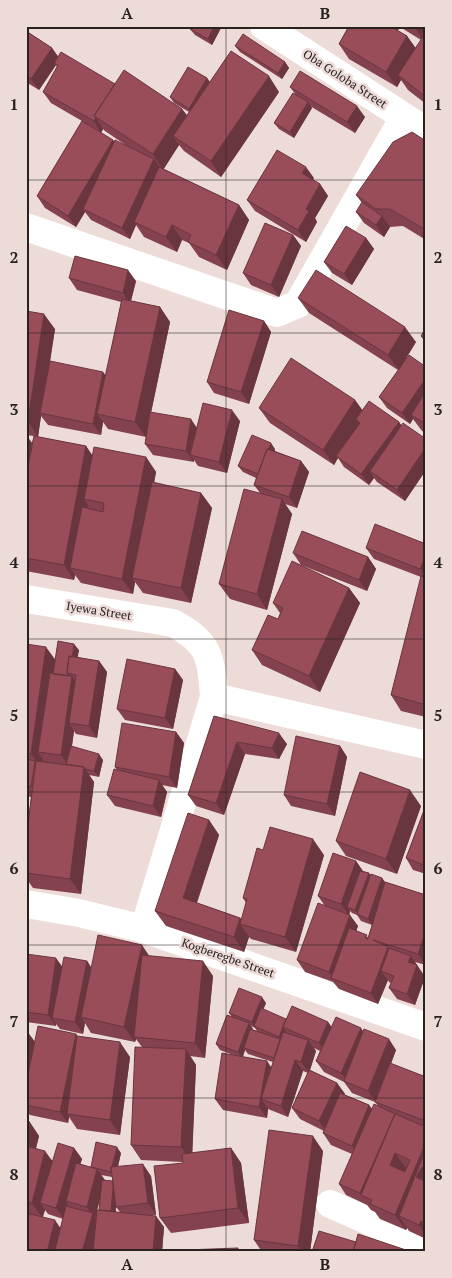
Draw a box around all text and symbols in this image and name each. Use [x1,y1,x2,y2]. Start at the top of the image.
text: A [121,2,133,24]
text: B [320,2,330,24]
street label: Oba Goloba Street [300,46,391,112]
text: 1 [9,93,19,115]
text: 1 [433,93,443,115]
text: 2 [9,246,19,268]
text: 2 [433,246,443,268]
text: 3 [9,398,19,420]
text: 3 [433,398,443,420]
text: 4 [9,551,19,573]
text: 4 [433,551,443,573]
street label: Iyewa Street [65,598,133,623]
text: 5 [9,704,19,726]
text: 5 [433,704,443,726]
text: 6 [9,857,19,879]
text: 6 [433,857,443,879]
street label: Kogberegbe Street [180,935,277,981]
text: 7 [9,1010,19,1032]
text: 7 [433,1010,443,1032]
text: 8 [9,1163,19,1185]
text: 8 [433,1163,443,1185]
text: A [121,1253,133,1275]
text: B [320,1253,330,1275]

